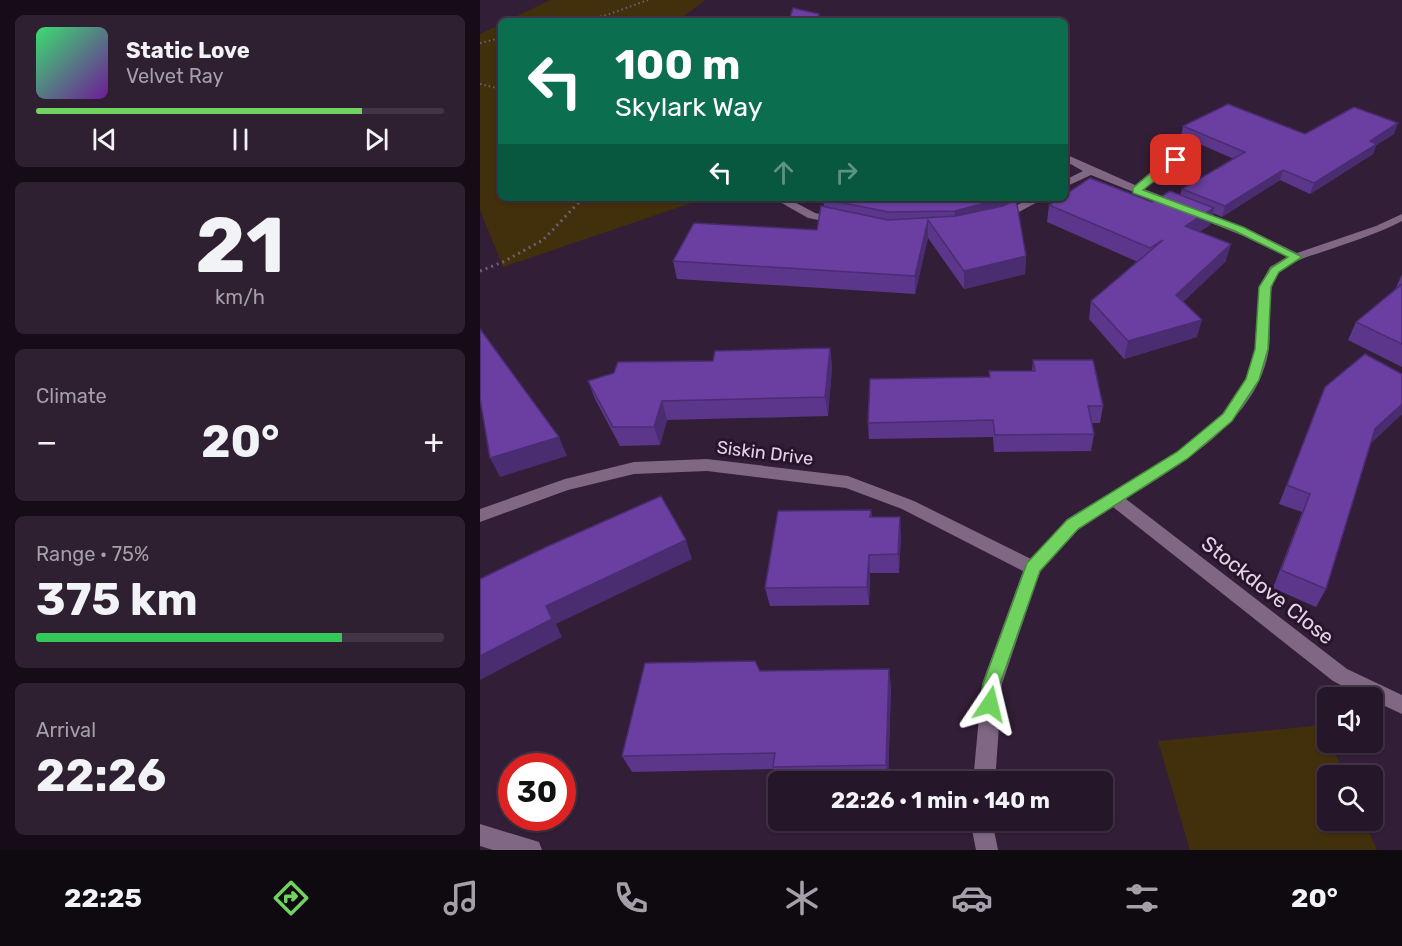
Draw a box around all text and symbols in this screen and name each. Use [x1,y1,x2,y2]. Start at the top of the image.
text: Static Love [126,37,250,64]
text: 100 m [615,40,740,90]
icon: left [516,42,594,120]
text: Velvet Ray [126,64,224,88]
text: Skylark Way [615,91,763,123]
icon: previous [88,123,121,156]
icon: pause [224,123,257,156]
icon: next [360,123,393,156]
pin [1150,134,1201,185]
icon: arrive [1159,143,1192,176]
icon: left [704,156,737,189]
icon: ahead [767,156,800,189]
icon: right [830,156,863,189]
text: 21 [195,199,285,292]
text: km/h [215,285,265,309]
text: Climate [36,384,107,408]
text: 20° [201,415,280,468]
text: − [36,422,57,461]
text: + [423,422,444,461]
street label: Siskin Drive [716,436,814,470]
street label: Stockdove Close [1197,531,1339,649]
text: Range · 75% [36,542,149,566]
text: 375 km [36,573,198,626]
position arrow [958,672,1022,736]
map controls [1317,687,1383,831]
button: sound [1317,687,1383,753]
text: Arrival [36,718,96,742]
text: 22:26 [36,749,166,802]
speed limit sign: 30 [498,753,576,831]
button: search [1317,765,1383,831]
text: 22:26 · 1 min · 140 m [831,787,1050,814]
icon: directions [270,877,312,919]
icon: music [440,877,482,919]
icon: phone [610,877,652,919]
icon: climate [781,877,823,919]
icon: car [951,877,993,919]
icon: filters [1121,877,1163,919]
text: 22:25 [64,882,142,914]
text: 20° [1291,882,1338,914]

